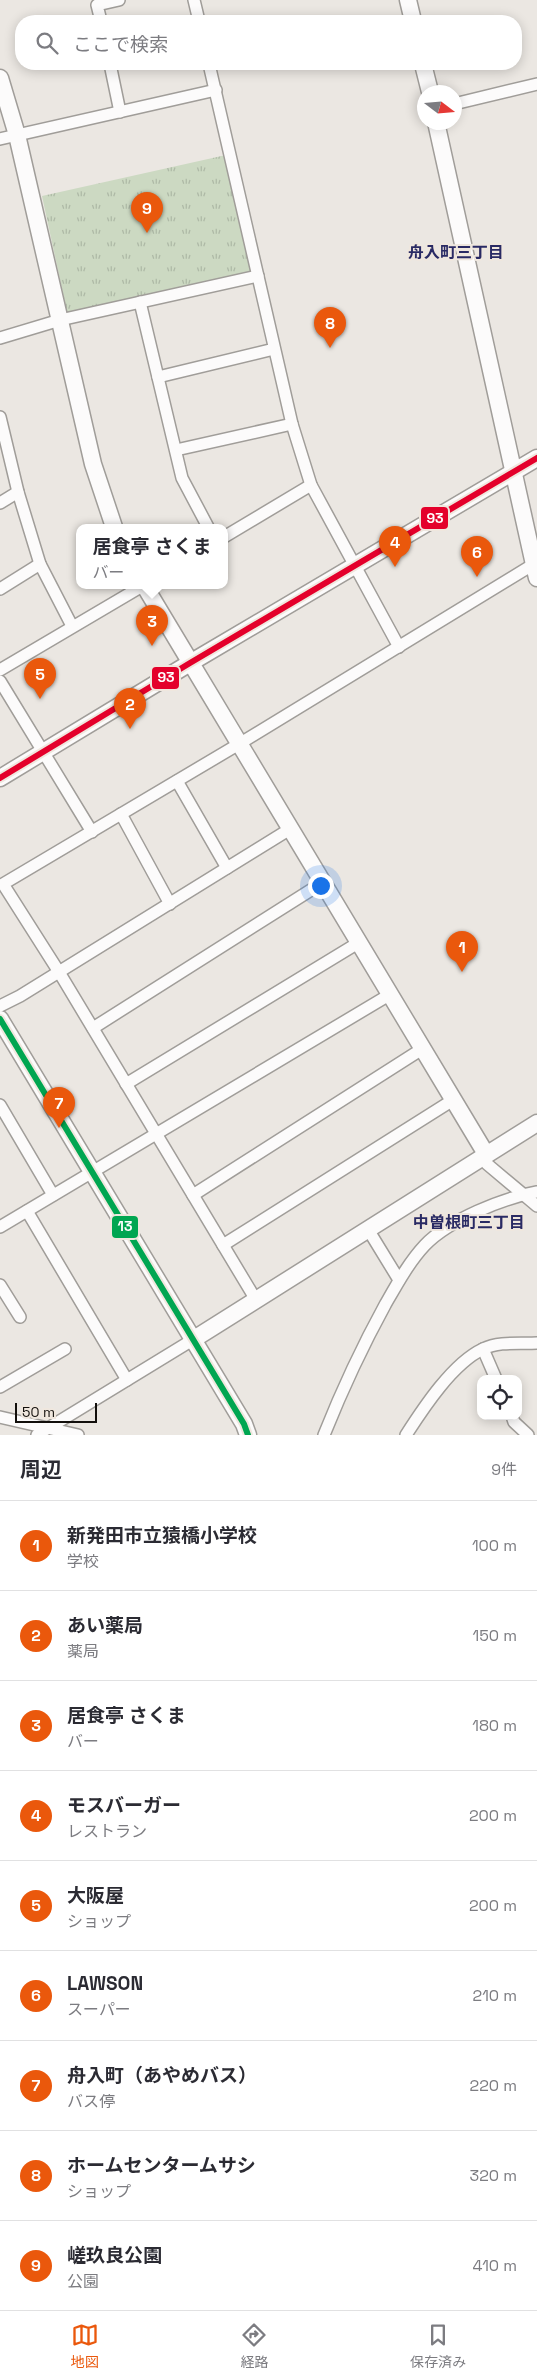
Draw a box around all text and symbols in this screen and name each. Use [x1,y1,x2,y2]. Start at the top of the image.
search box [15,15,522,70]
icon: search [33,29,61,57]
text: ここで検索 [73,32,168,57]
north arrow [417,85,462,130]
pin: 9 [131,192,163,233]
district label: 舟入町三丁目 [408,242,504,263]
pin: 8 [314,307,346,348]
line badge: 93 [420,506,449,530]
text: 93 [426,509,444,527]
popup [76,524,228,589]
pin: 4 [379,526,411,567]
text: 居食亭 さくま [93,534,211,559]
pin: 6 [461,536,493,577]
text: バー [93,562,125,583]
pin: 3 [136,605,168,646]
pin: 5 [24,658,56,699]
line badge: 93 [151,666,180,690]
text: 93 [157,668,175,686]
pin: 2 [114,688,146,729]
your location [308,873,334,899]
pin: 1 [446,931,478,972]
pin: 7 [43,1087,75,1128]
district label: 中曽根町三丁目 [413,1212,525,1233]
line badge: 13 [111,1215,139,1239]
text: 13 [118,1217,132,1235]
map controls [477,1375,522,1420]
button: locate [477,1375,522,1420]
scale bar [15,1400,98,1423]
text: 50 m [22,1403,55,1421]
text: 周辺 [20,1456,62,1483]
text: 9件 [491,1459,517,1480]
text: 新発田市立猿橋小学校 [67,1523,257,1548]
text: 1 [32,1535,40,1556]
text: 100 m [472,1535,517,1556]
text: 学校 [67,1551,99,1572]
text: あい薬局 [67,1613,143,1638]
text: 2 [31,1625,41,1646]
text: 150 m [473,1625,517,1646]
text: 薬局 [67,1641,99,1662]
text: 居食亭 さくま [67,1703,186,1728]
text: 3 [31,1715,41,1736]
text: 180 m [472,1715,517,1736]
text: バー [67,1731,99,1752]
text: モスバーガー [67,1793,181,1818]
text: 4 [31,1805,41,1826]
text: 200 m [469,1805,517,1826]
text: レストラン [67,1821,147,1842]
text: 大阪屋 [67,1883,124,1908]
text: 5 [31,1895,41,1916]
text: 200 m [469,1895,517,1916]
text: ショップ [67,1911,131,1932]
text: LAWSON [67,1971,143,1996]
text: 6 [31,1985,41,2006]
text: 210 m [473,1985,517,2006]
text: スーパー [67,1999,131,2020]
text: 舟入町（あやめバス） [67,2063,257,2088]
text: 7 [32,2075,40,2096]
text: 220 m [470,2075,517,2096]
text: バス停 [67,2091,115,2112]
text: ホームセンタームサシ [67,2153,256,2178]
text: 8 [31,2165,41,2186]
text: 320 m [470,2165,517,2186]
text: ショップ [67,2181,131,2202]
text: 嵯玖良公園 [67,2243,162,2268]
text: 9 [31,2255,41,2276]
text: 410 m [473,2255,517,2276]
text: 公園 [67,2271,99,2292]
tab: 地図 [71,2321,99,2371]
tab: 経路 [240,2321,268,2371]
tab: 保存済み [410,2321,466,2371]

